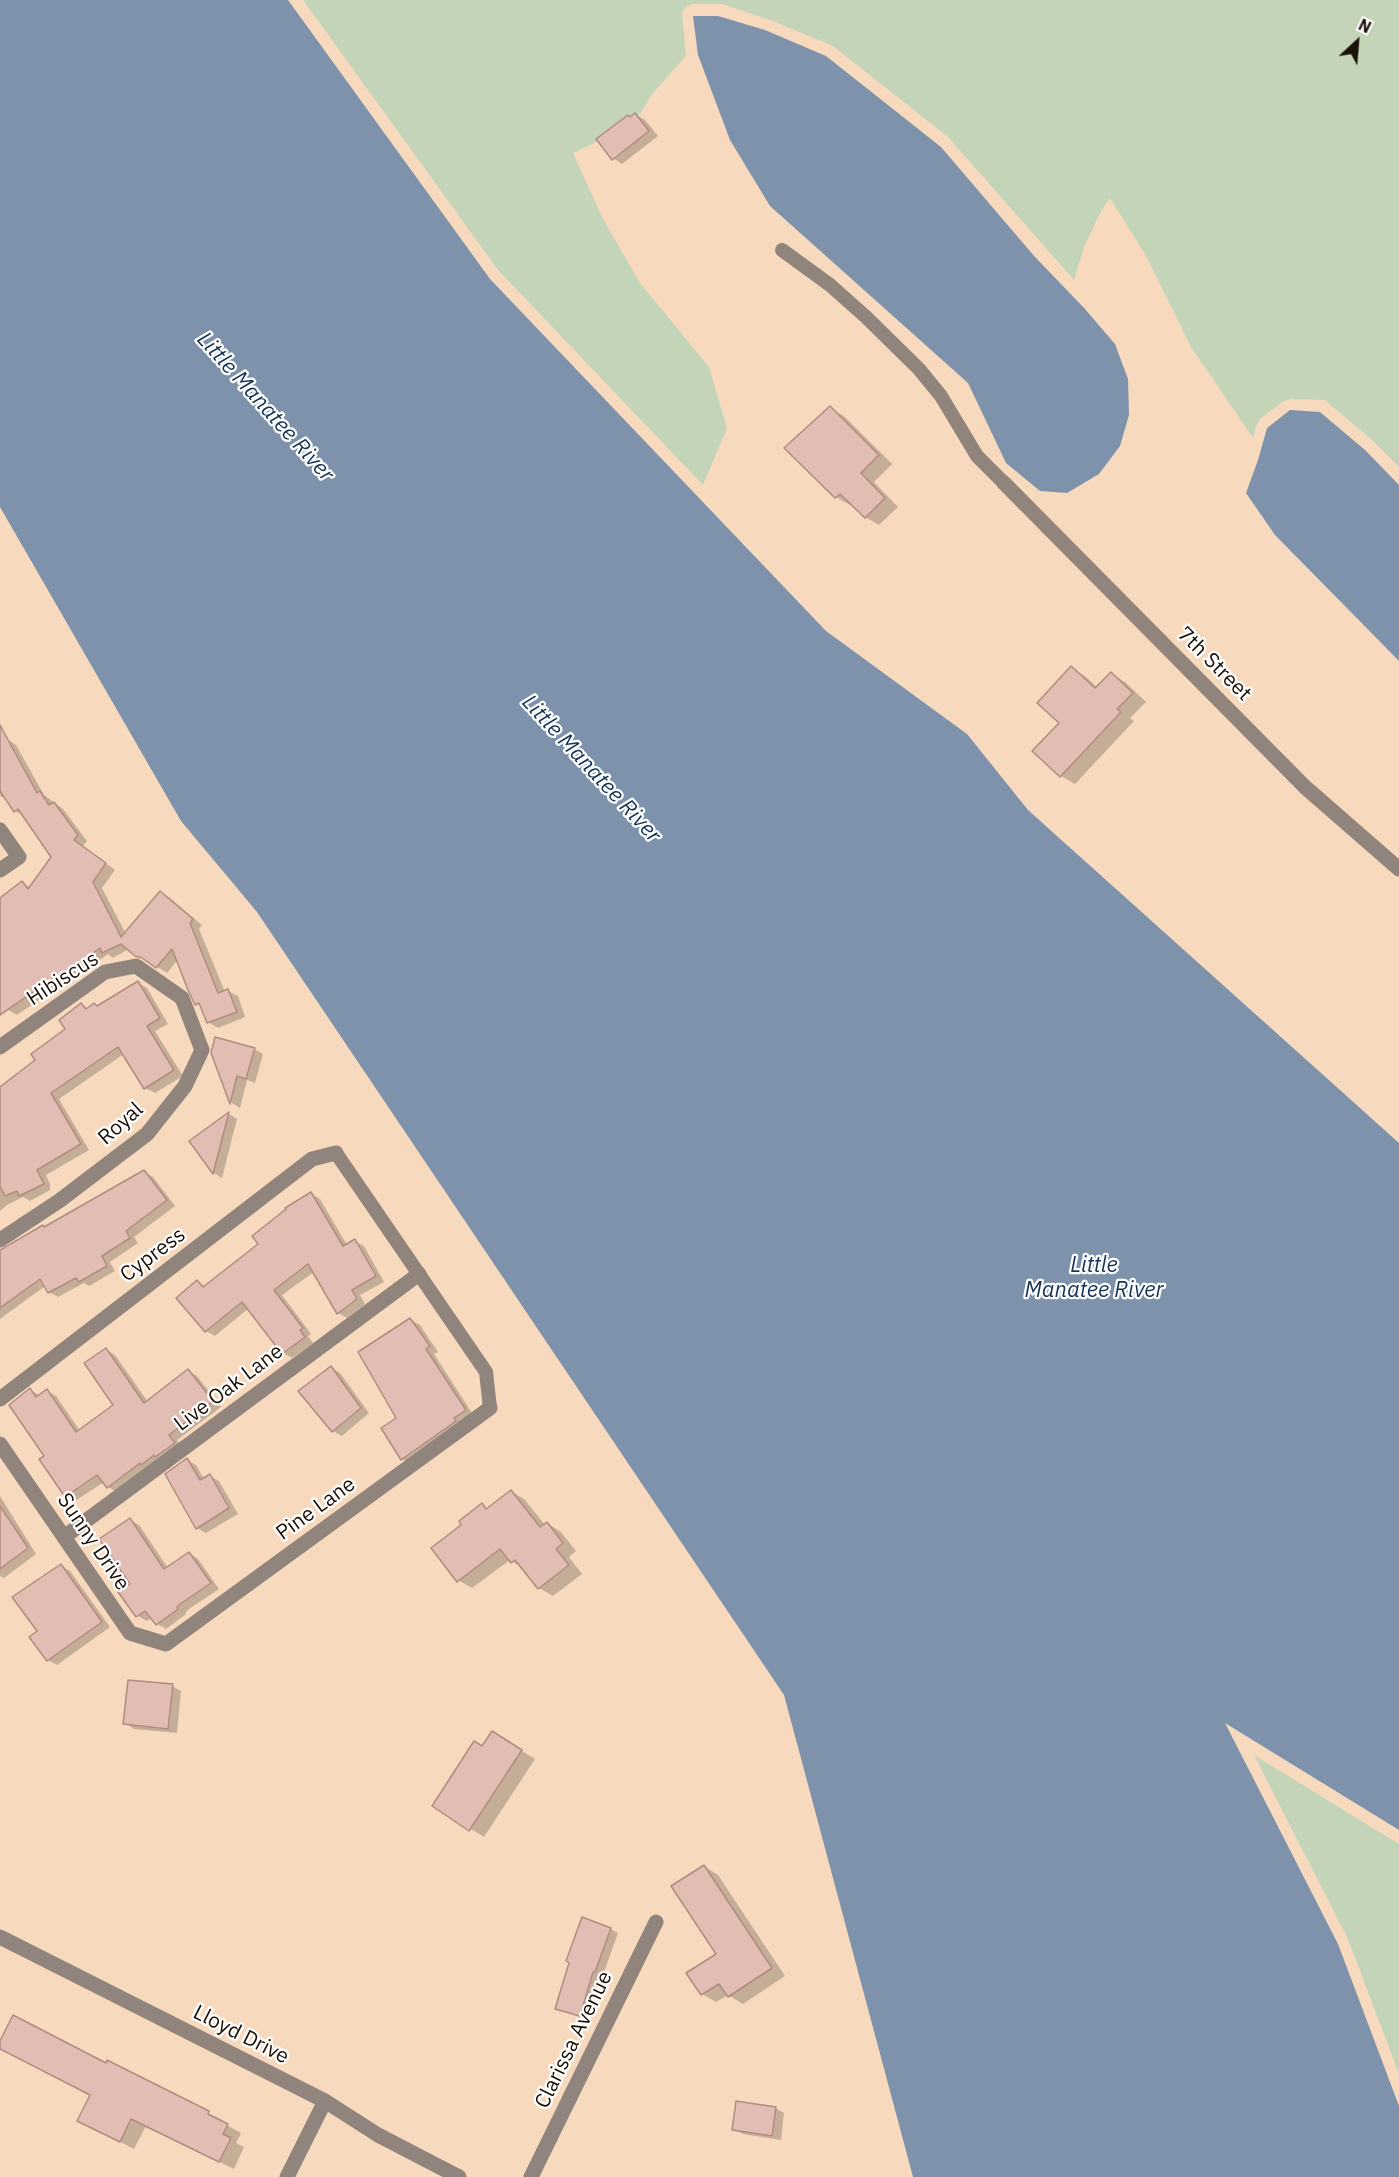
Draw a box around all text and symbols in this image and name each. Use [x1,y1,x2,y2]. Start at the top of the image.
north arrow [1327,12,1387,72]
text: N [1355,14,1374,37]
water label: Little Manatee River [191,327,339,487]
street label: 7th Street [1172,622,1256,706]
water label: Little Manatee River [516,690,666,848]
street label: Hibiscus [22,947,104,1011]
street label: Royal [93,1097,149,1151]
street label: Cypress [115,1222,191,1288]
water label: Little Manatee River [1024,1253,1164,1304]
street label: Live Oak Lane [170,1339,288,1437]
street label: Pine Lane [272,1472,360,1546]
street label: Sunny Drive [51,1489,135,1595]
street label: Clarissa Avenue [530,1967,618,2113]
street label: Lloyd Drive [189,2000,293,2070]

